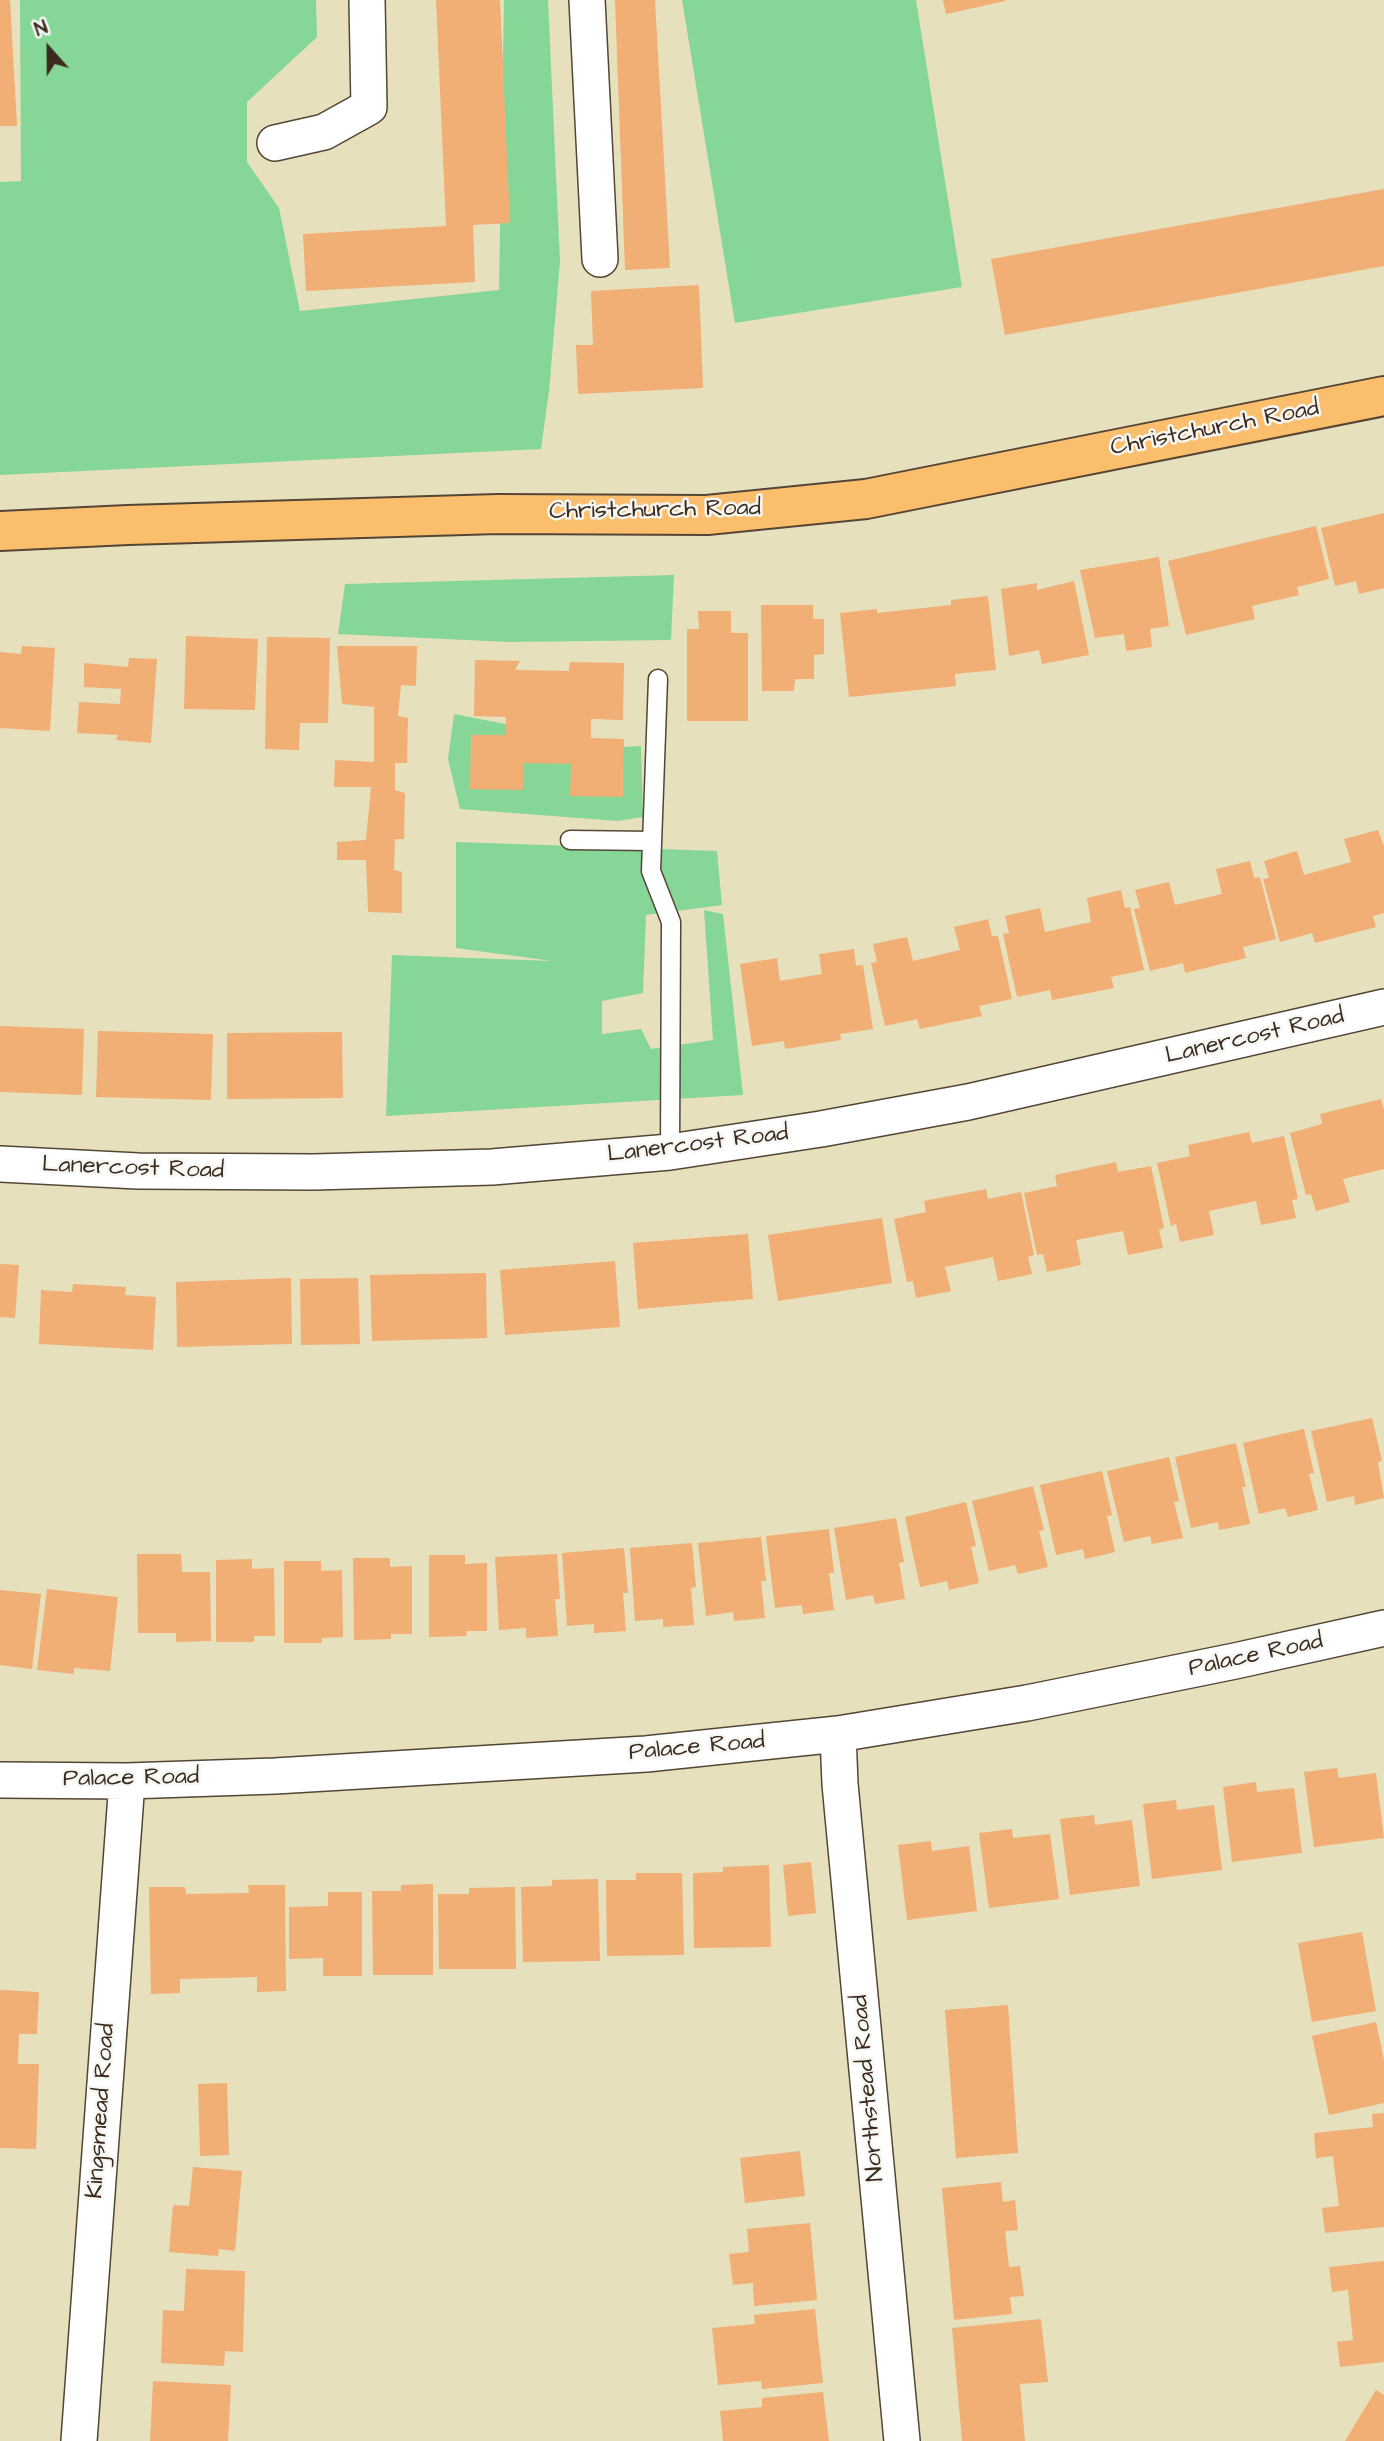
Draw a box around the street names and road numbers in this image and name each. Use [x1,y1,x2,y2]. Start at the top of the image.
street label: Christchurch Road [1108,395,1322,463]
street label: Christchurch Road [549,495,761,527]
street label: Lanercost Road [1163,1002,1347,1072]
street label: Lanercost Road [606,1120,790,1170]
street label: Lanercost Road [41,1151,225,1187]
street label: Palace Road [1186,1628,1326,1684]
street label: Palace Road [628,1728,766,1768]
street label: Palace Road [63,1763,199,1795]
street label: Northstead Road [846,1993,892,2183]
street label: Kingsmead Road [82,2022,122,2200]

